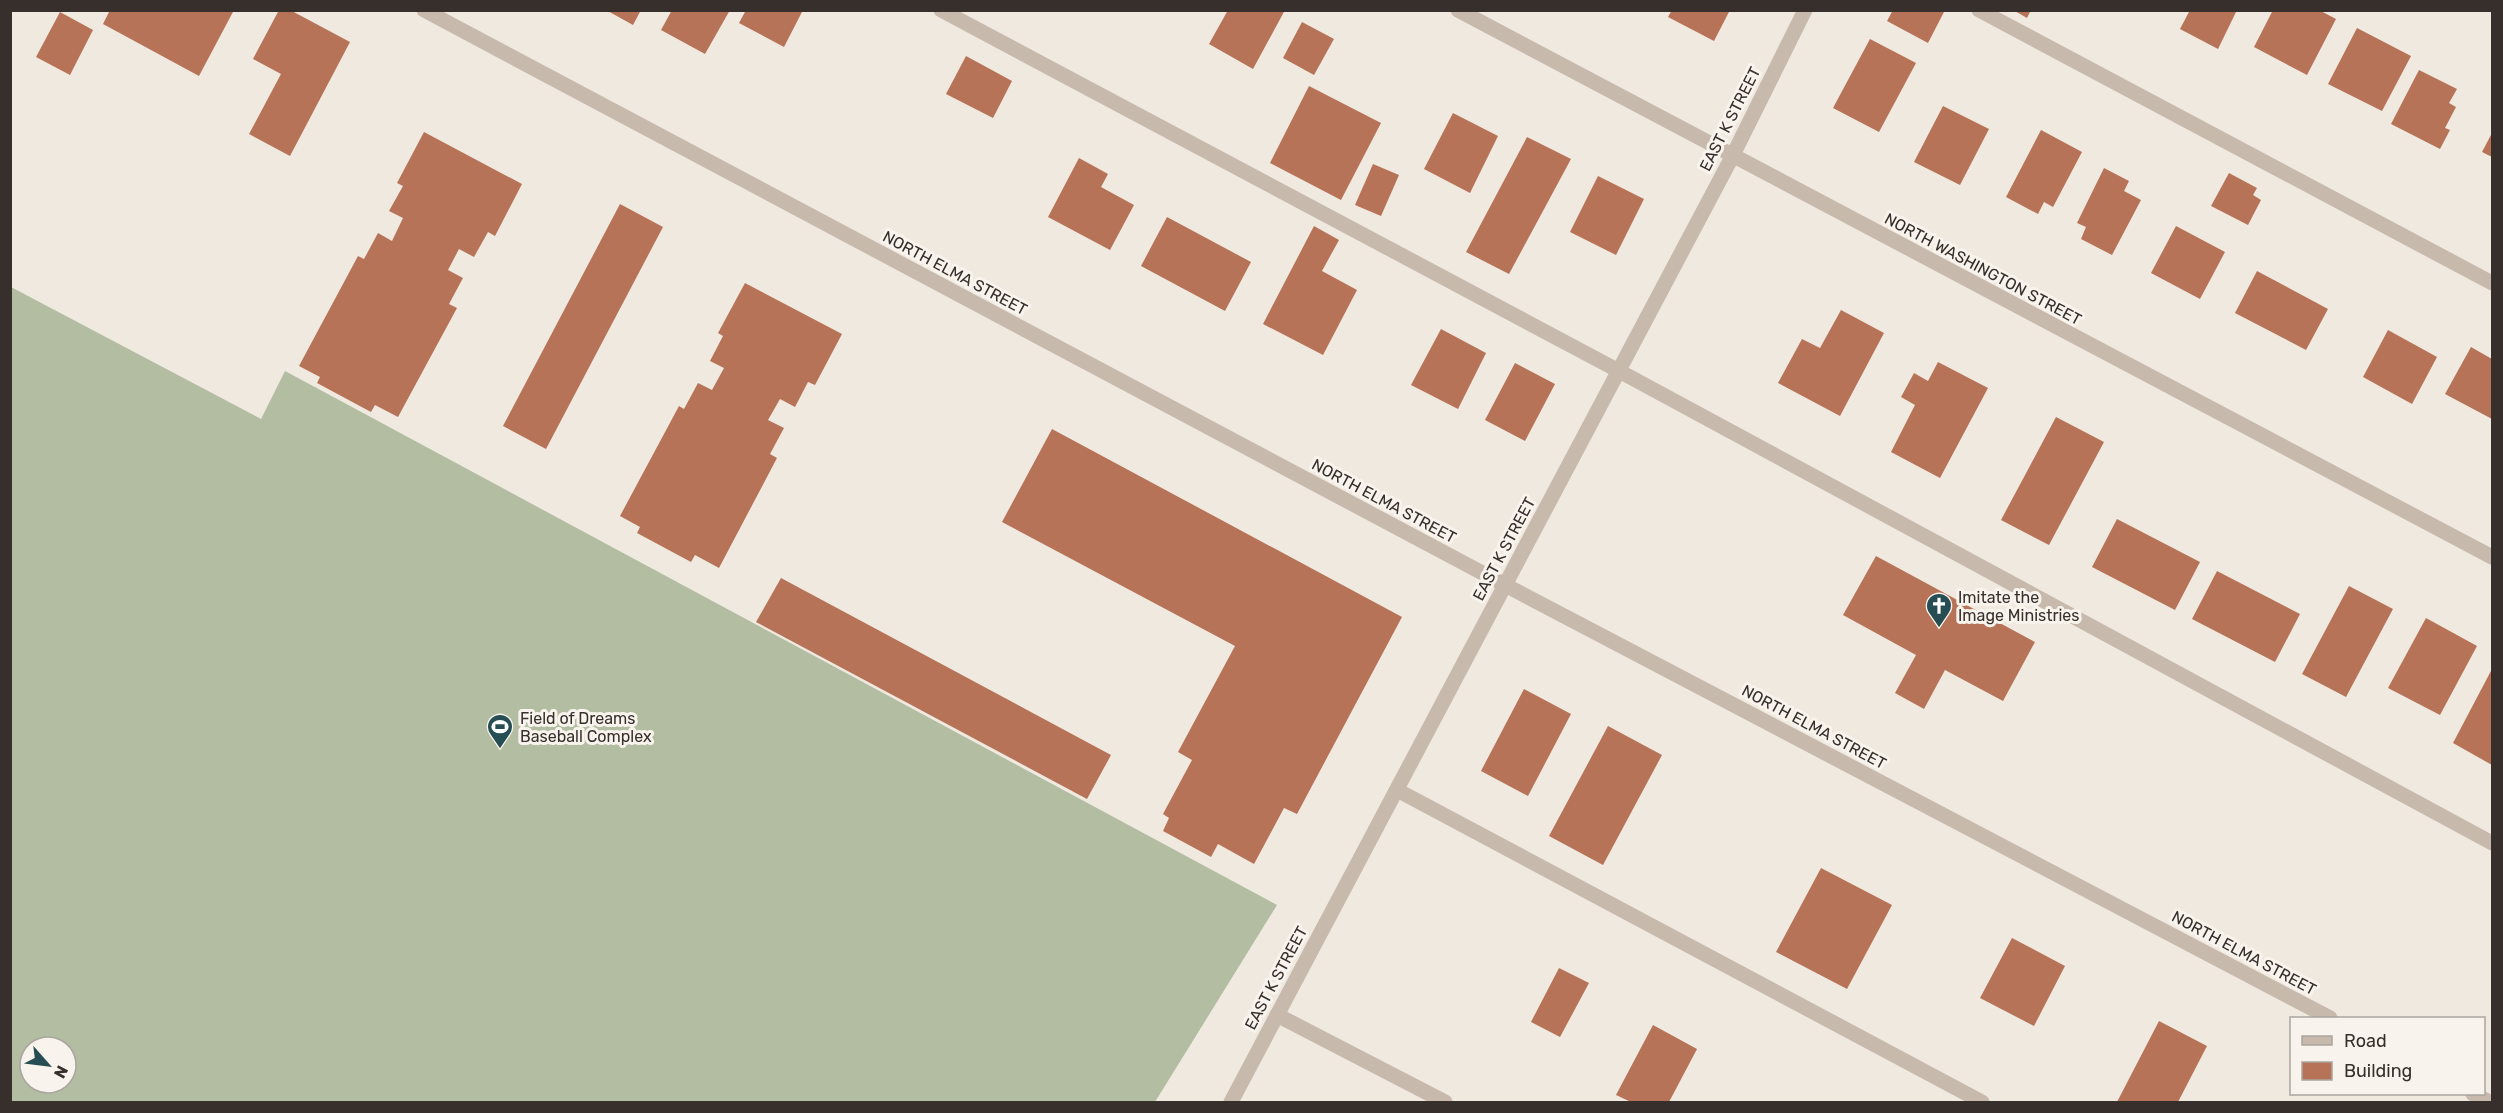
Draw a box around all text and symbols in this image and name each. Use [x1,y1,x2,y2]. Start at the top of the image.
street label: EAST K STREET [1696,64,1764,174]
street label: NORTH WASHINGTON STREET [1881,209,2085,329]
street label: NORTH ELMA STREET [880,227,1030,319]
street label: NORTH ELMA STREET [1309,455,1459,547]
street label: EAST K STREET [1469,494,1539,604]
place label: Imitate the Image Ministries [1958,588,2079,625]
church icon: Imitate the Image Ministries [1924,591,1954,629]
street label: NORTH ELMA STREET [1739,681,1889,773]
place label: Field of Dreams Baseball Complex [520,709,652,746]
sports icon: Field of Dreams Baseball Complex [485,712,515,750]
street label: NORTH ELMA STREET [2169,907,2319,999]
street label: EAST K STREET [1241,923,1311,1033]
legend [2290,1017,2485,1095]
text: Road [2344,1030,2387,1052]
north arrow [18,1035,78,1095]
text: Building [2344,1060,2412,1082]
text: N [50,1062,72,1081]

